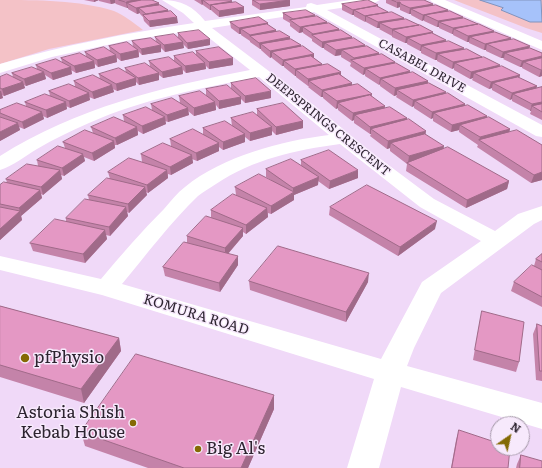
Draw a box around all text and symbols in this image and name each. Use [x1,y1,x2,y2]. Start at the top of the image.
street label: CASABEL DRIVE [376,36,468,96]
street label: DEEPSPRINGS CRESCENT [263,71,393,179]
street label: KOMURA ROAD [141,291,251,339]
place label: pfPhysio [34,348,104,368]
marker: pfPhysio [19,352,31,364]
place label: Astoria Shish Kebab House [16,403,125,443]
north arrow [490,416,530,456]
marker: Astoria Shish Kebab House [128,418,138,428]
text: N [508,418,524,436]
place label: Big Al's [206,439,265,459]
marker: Big Al's [193,444,203,454]

